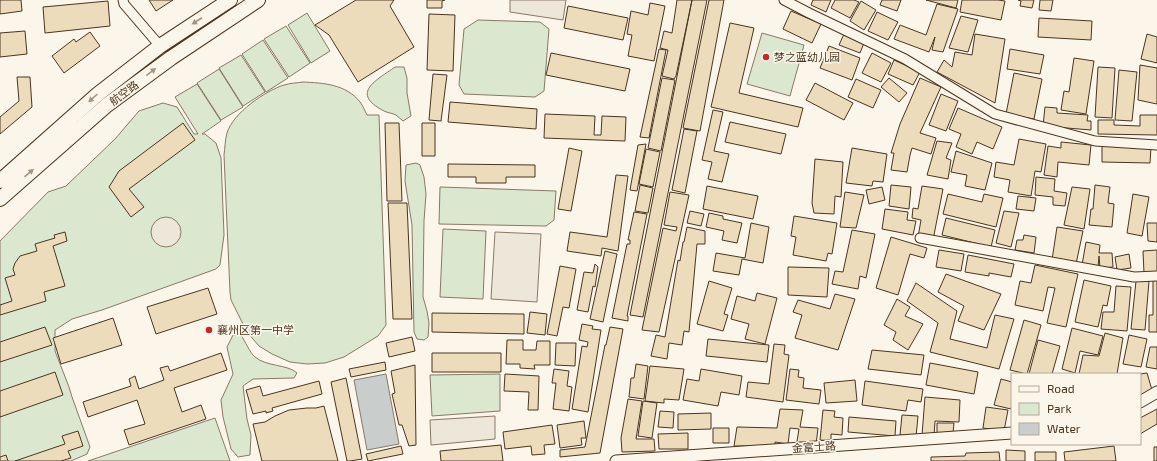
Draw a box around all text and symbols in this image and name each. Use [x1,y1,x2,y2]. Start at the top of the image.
one-way arrow [192,17,203,25]
place label: 梦之蓝幼儿园 [774,50,840,63]
marker: 梦之蓝幼儿园 [761,52,771,62]
one-way arrow [146,69,156,77]
street label: 航空路 [107,77,141,108]
one-way arrow [88,93,98,103]
one-way arrow [25,169,34,178]
place label: 襄州区第一中学 [217,323,294,336]
marker: 襄州区第一中学 [204,325,214,335]
legend [1011,373,1141,445]
text: Road [1047,381,1075,395]
text: Park [1047,401,1072,415]
text: Water [1047,421,1081,435]
street label: 金富士路 [792,438,836,455]

